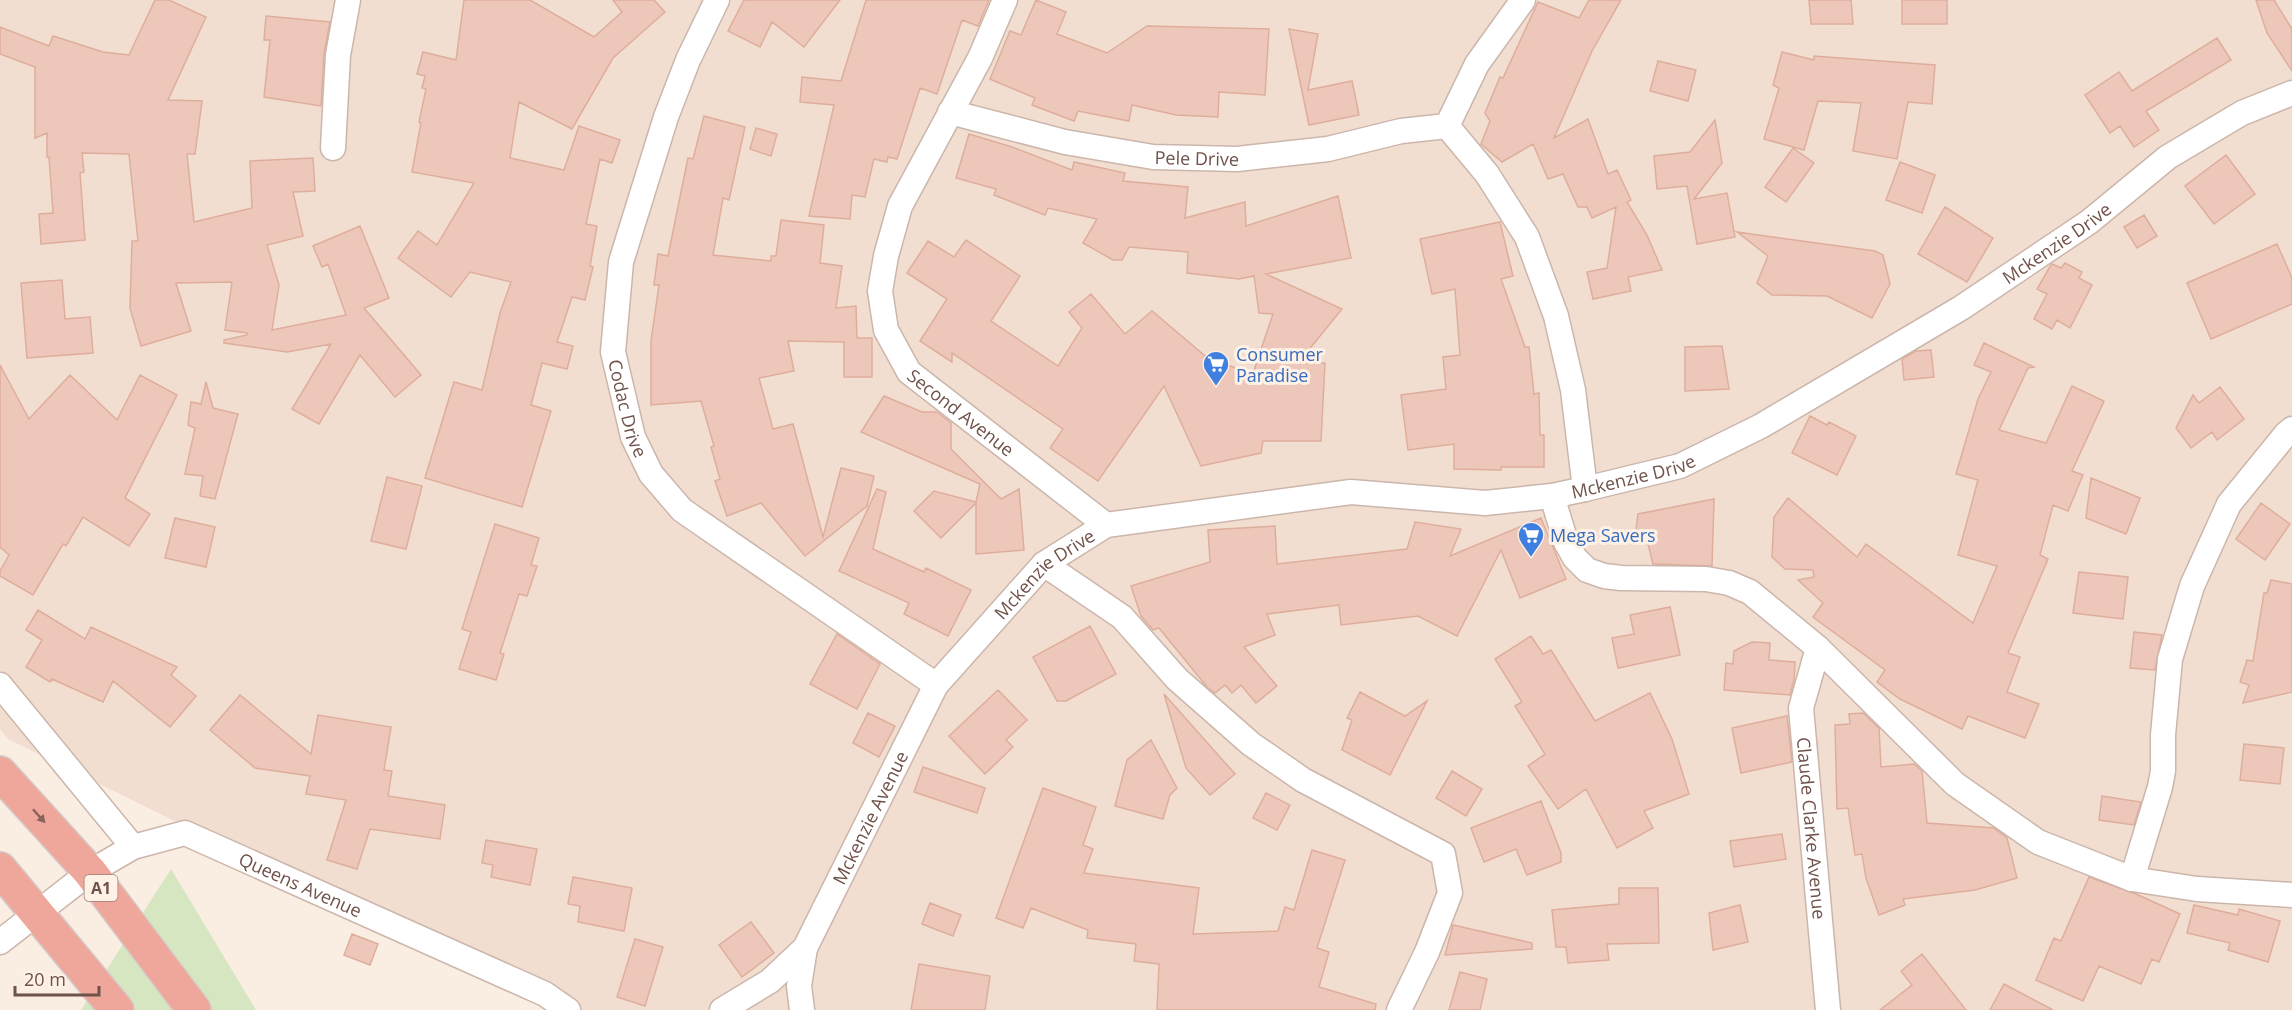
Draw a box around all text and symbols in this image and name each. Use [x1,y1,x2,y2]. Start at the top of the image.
street label: Pele Drive [1154,145,1239,171]
street label: Mckenzie Drive [1997,197,2116,289]
place label: Consumer Paradise [1236,342,1324,387]
supermarket icon: Consumer Paradise [1201,349,1231,387]
street label: Codac Drive [603,357,653,461]
street label: Second Avenue [903,363,1019,461]
street label: Mckenzie Drive [1569,448,1699,504]
supermarket icon: Mega Savers [1516,520,1546,558]
street label: Mckenzie Drive [989,523,1099,624]
place label: Mega Savers [1550,523,1656,547]
street label: Claude Clarke Avenue [1792,736,1832,920]
street label: Mckenzie Avenue [827,747,913,888]
one-way arrow [32,809,46,824]
street label: Queens Avenue [235,847,366,923]
road number: A1 [84,875,118,901]
scale bar [15,959,99,997]
text: 20 m [24,967,66,991]

